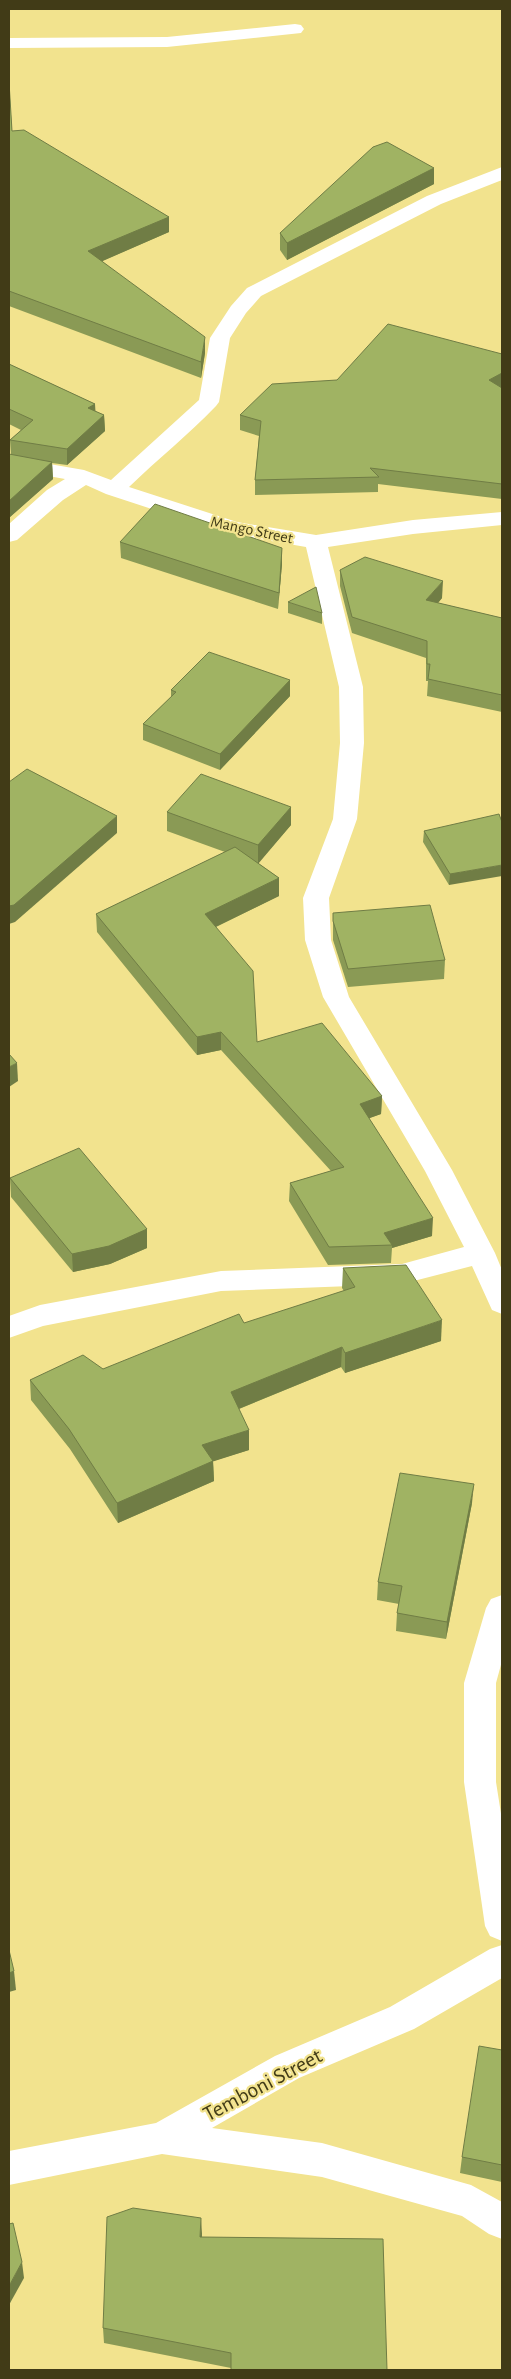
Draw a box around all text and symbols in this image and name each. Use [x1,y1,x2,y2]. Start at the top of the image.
street label: Mango Street [209,513,294,547]
street label: Temboni Street [199,2044,325,2125]

